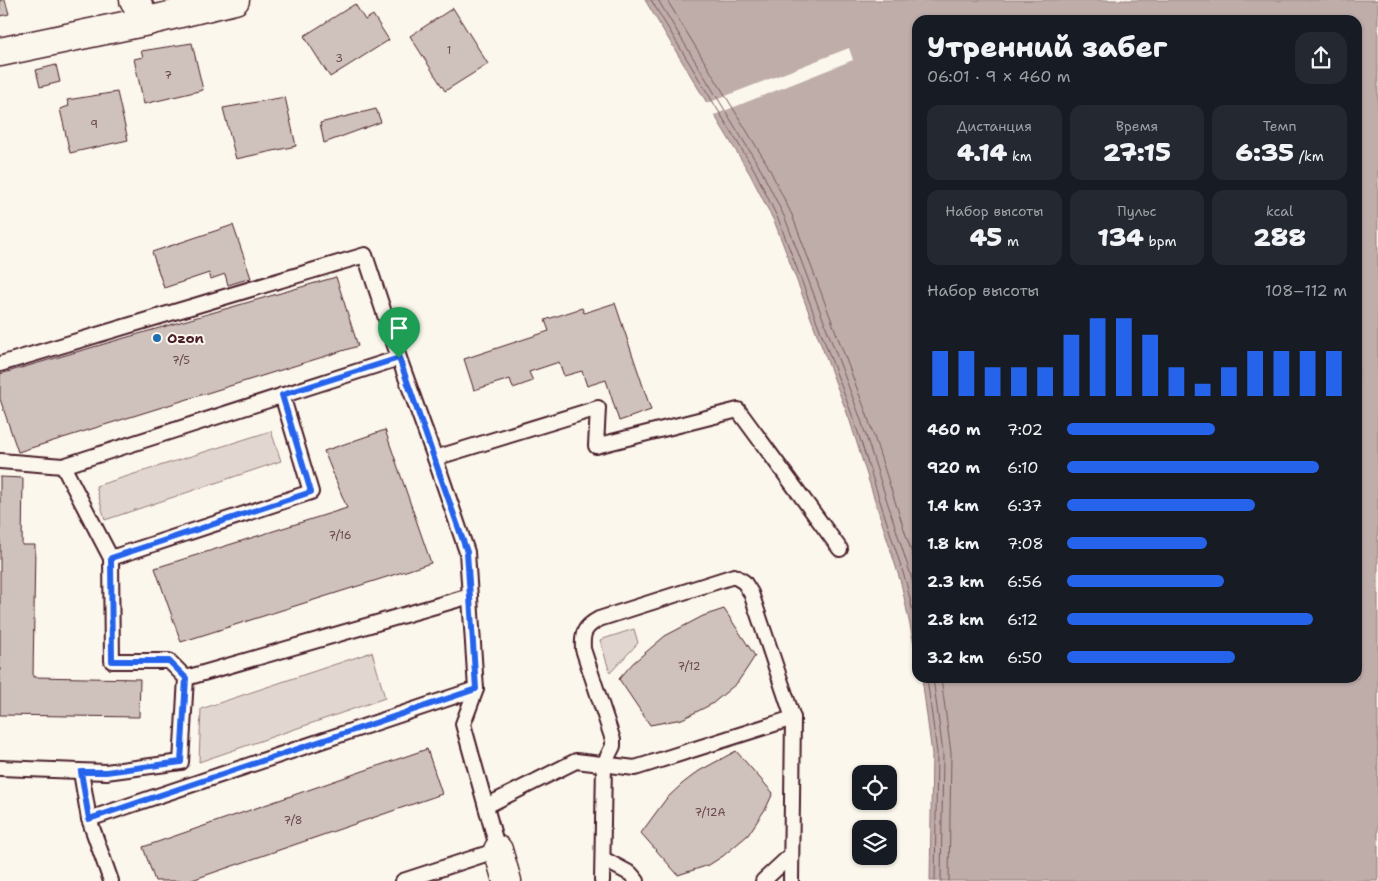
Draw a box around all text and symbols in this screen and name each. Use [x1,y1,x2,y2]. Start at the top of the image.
text: Утренний забег [927,28,1167,66]
button: share [1295,32,1347,84]
house number: 1 [447,43,451,58]
house number: 3 [335,51,343,66]
text: 06:01 · 9 × 460 m [927,66,1071,87]
house number: 7 [164,68,172,83]
house number: 9 [90,117,98,132]
text: Дистанция [957,117,1032,135]
text: Время [1116,117,1158,135]
text: Темп [1263,117,1297,135]
text: 4.14 [957,135,1007,169]
text: 27:15 [1103,135,1171,169]
text: 6:35 [1236,135,1294,169]
text: km [1007,147,1032,165]
text: /km [1294,147,1324,165]
text: Набор высоты [945,202,1043,220]
text: Пульс [1117,202,1157,220]
text: kcal [1266,202,1293,220]
text: 45 [970,220,1002,254]
text: 134 [1097,220,1144,254]
text: 288 [1253,220,1306,254]
text: m [1002,232,1019,250]
text: bpm [1144,232,1177,250]
text: Набор высоты [927,280,1039,301]
text: 108–112 m [1265,280,1347,301]
pin [378,307,420,358]
icon: arrive [385,314,413,342]
place label: Ozon [167,329,204,347]
marker: Ozon [151,332,163,344]
house number: 7/5 [172,353,190,368]
text: 460 m [927,419,981,440]
text: 7:02 [1007,419,1043,440]
text: 920 m [927,457,980,478]
text: 6:10 [1007,457,1038,478]
text: 1.4 km [927,495,979,516]
text: 6:37 [1007,495,1042,516]
house number: 7/16 [329,528,351,543]
text: 1.8 km [927,533,979,554]
text: 7:08 [1007,533,1044,554]
text: 2.3 km [927,571,984,592]
text: 6:56 [1007,571,1042,592]
text: 2.8 km [927,609,984,630]
text: 6:12 [1007,609,1038,630]
text: 3.2 km [927,647,984,668]
text: 6:50 [1007,647,1043,668]
house number: 7/12 [678,659,700,674]
map controls [852,765,897,865]
button: locate [852,765,897,810]
house number: 7/12А [695,805,725,820]
house number: 7/8 [284,813,302,828]
button: layers [852,820,897,865]

